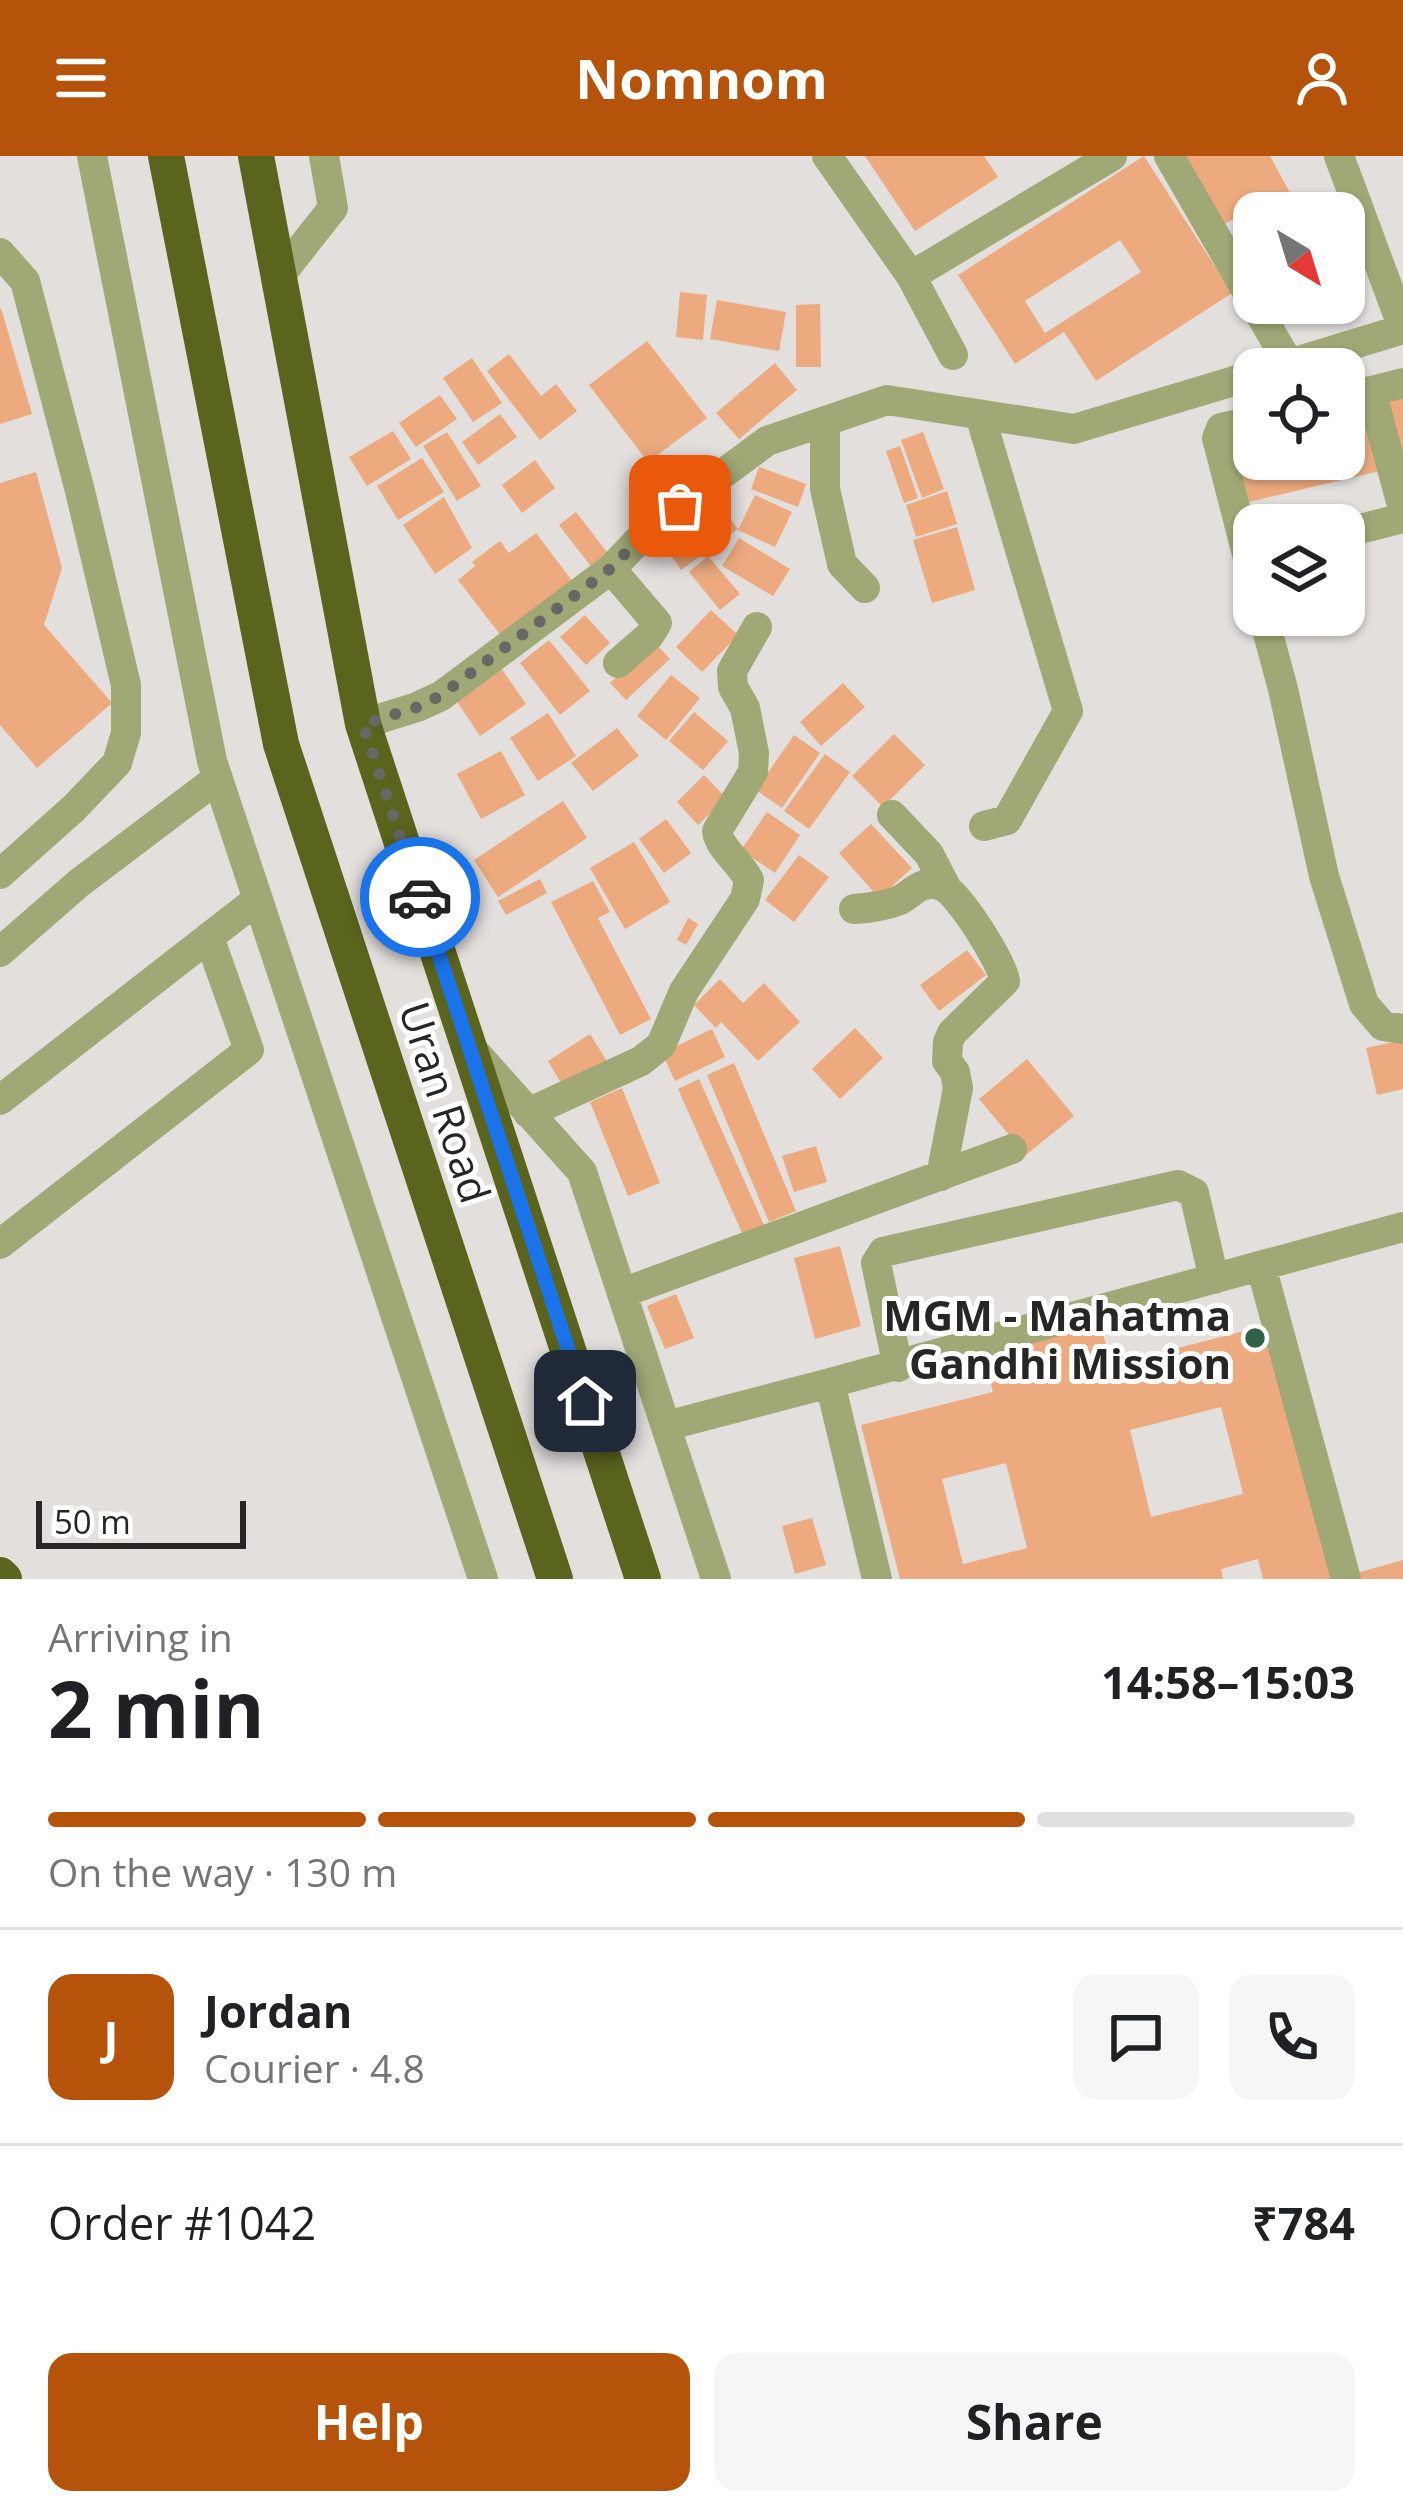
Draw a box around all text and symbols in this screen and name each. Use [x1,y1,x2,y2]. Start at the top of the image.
text: Nomnom [575,41,828,115]
icon: menu [48,45,114,111]
icon: person [1289,45,1355,111]
north arrow [1233,192,1365,324]
map controls [1233,192,1365,636]
button: locate [1233,348,1365,480]
pin [629,455,731,557]
icon: bag [647,473,713,539]
button: layers [1233,504,1365,636]
courier [360,837,480,957]
icon: car [387,864,453,930]
street label: Uran Road [387,994,505,1210]
place label: MGM - Mahatma Gandhi Mission [883,1286,1231,1391]
marker: MGM - Mahatma Gandhi Mission [1242,1325,1268,1351]
pin [534,1350,636,1452]
icon: home [552,1368,618,1434]
scale bar [36,1495,246,1548]
text: 50 m [54,1499,131,1544]
text: Arriving in [48,1610,233,1663]
text: 14:58–15:03 [1101,1651,1355,1712]
text: 2 min [48,1655,265,1761]
text: On the way · 130 m [48,1845,397,1898]
button: chat [1073,1974,1199,2100]
button: phone [1229,1974,1355,2100]
text: Jordan [204,1980,352,2041]
text: J [104,2006,118,2067]
text: Courier · 4.8 [204,2041,425,2094]
text: Order #1042 [48,2192,316,2253]
text: ₹784 [1252,2192,1355,2253]
button: Help [48,2353,690,2491]
button: Share [714,2353,1355,2491]

